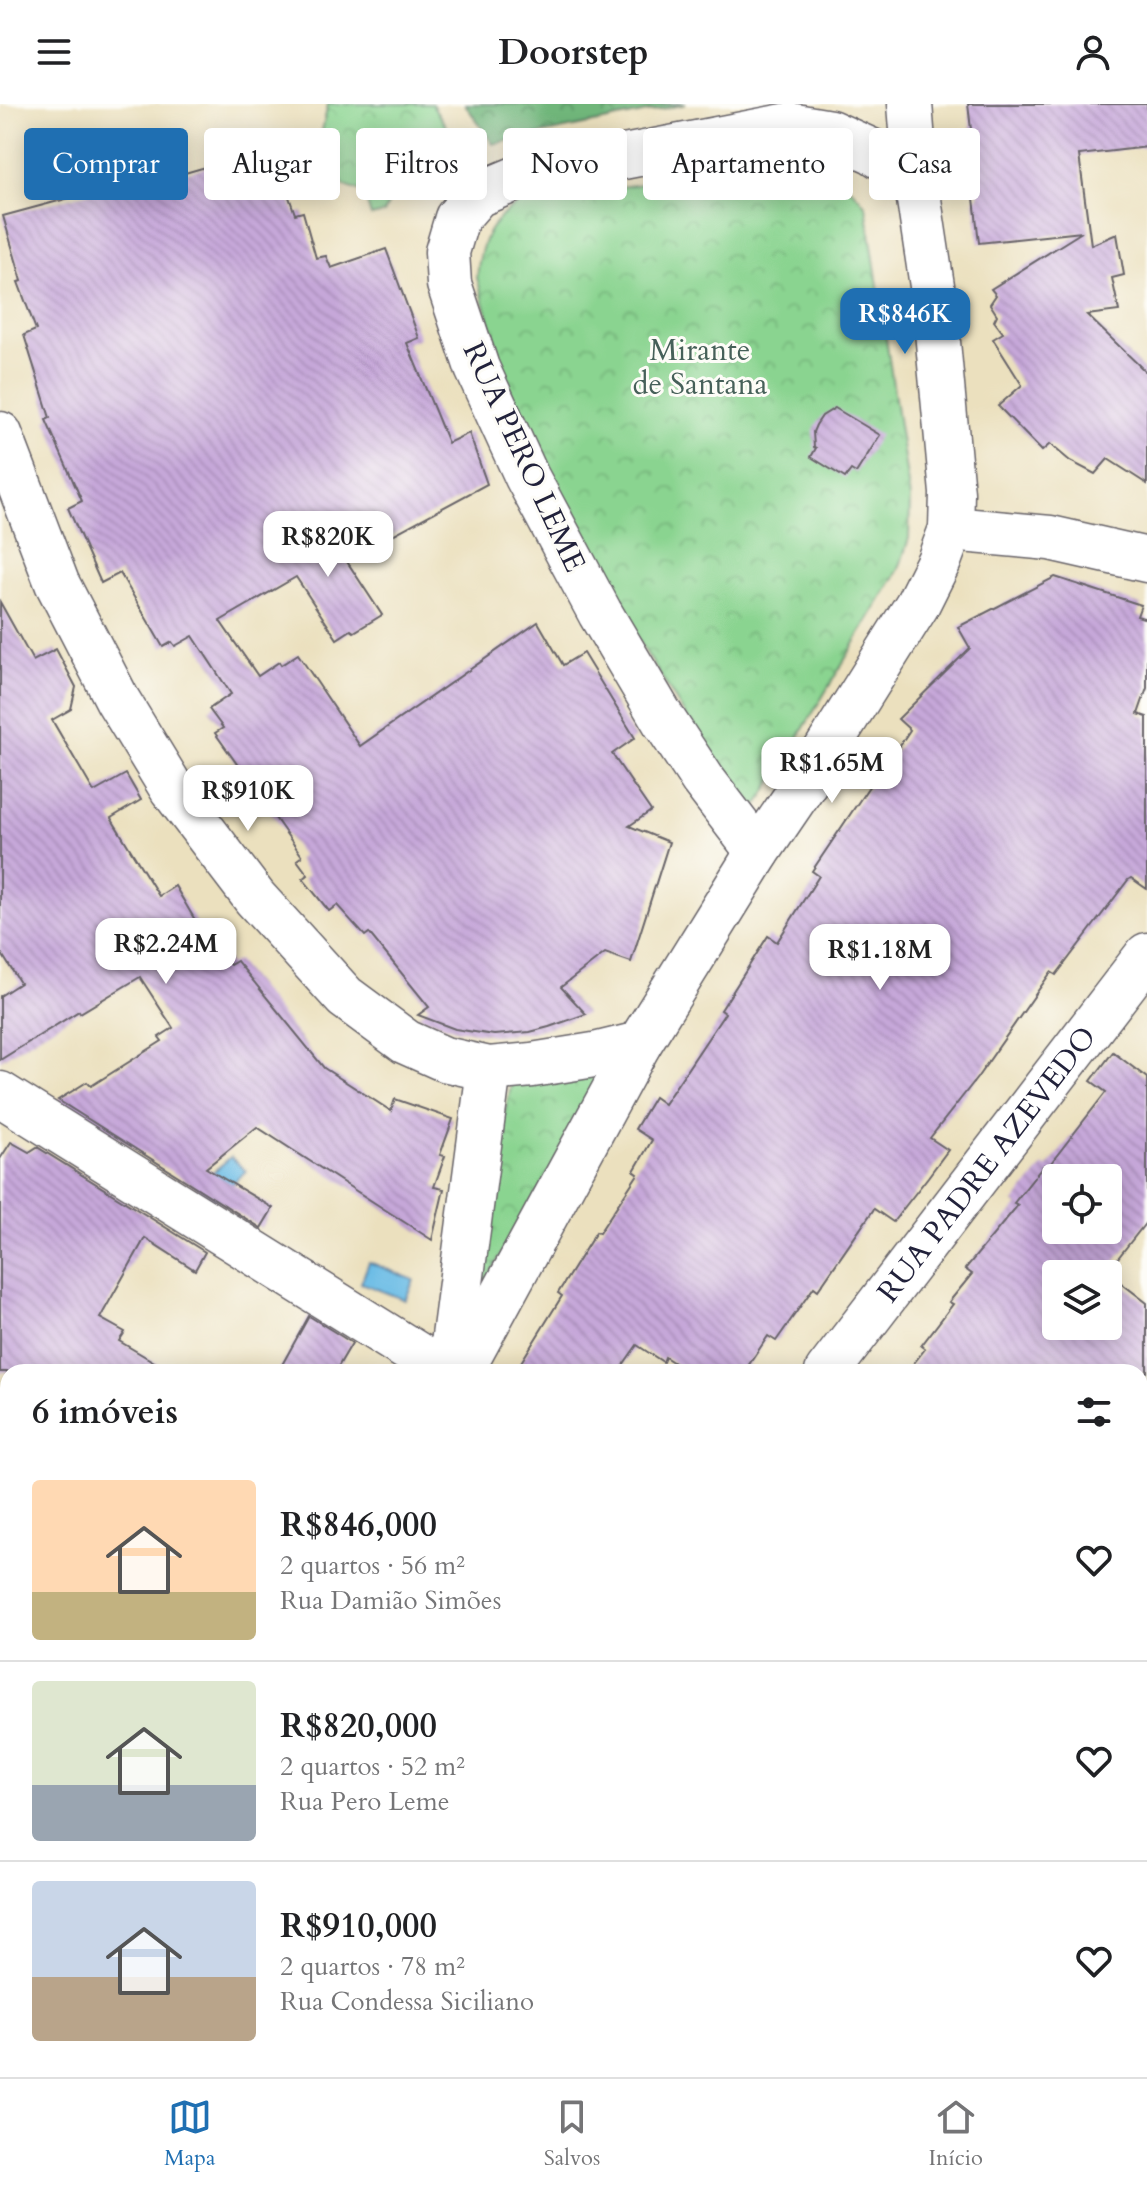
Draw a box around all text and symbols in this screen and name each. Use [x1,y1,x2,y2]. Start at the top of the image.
text: Doorstep [498,28,649,77]
icon: menu [32,30,76,74]
icon: person [1071,30,1115,74]
chip: Comprar [24,128,188,200]
chip: Alugar [204,128,340,200]
chip: Filtros [356,128,487,200]
chip: Novo [503,128,627,200]
chip: Apartamento [643,128,853,200]
chip: Casa [869,128,980,200]
pin: R$846K [840,288,970,356]
text: R$846K [858,296,952,331]
park label: Mirante de Santana [632,330,768,405]
street label: RUA PERO LEME [453,335,595,579]
pin: R$820K [263,511,393,579]
text: R$820K [281,519,375,554]
pin: R$1.65M [758,737,906,805]
text: R$1.65M [779,745,885,780]
pin: R$910K [183,765,313,833]
text: R$910K [201,773,295,808]
pin: R$2.24M [92,918,240,986]
pin: R$1.18M [806,924,954,992]
text: R$2.24M [113,926,219,961]
text: R$1.18M [827,932,933,967]
street label: RUA PADRE AZEVEDO [867,1018,1106,1311]
map controls [1042,1164,1122,1340]
button: locate [1042,1164,1122,1244]
button: layers [1042,1260,1122,1340]
text: 6 imóveis [32,1389,178,1435]
icon: filters [1072,1390,1116,1434]
text: R$846,000 [280,1502,437,1548]
icon: home [96,1512,192,1608]
icon: heart [1072,1538,1116,1582]
text: 2 quartos · 56 m² [280,1548,465,1583]
text: Rua Damião Simões [280,1583,501,1618]
text: R$820,000 [280,1703,437,1749]
icon: home [96,1713,192,1809]
icon: heart [1072,1739,1116,1783]
text: 2 quartos · 52 m² [280,1749,465,1784]
text: Rua Pero Leme [280,1784,450,1819]
text: R$910,000 [280,1903,437,1949]
icon: home [96,1913,192,2009]
icon: heart [1072,1939,1116,1983]
text: 2 quartos · 78 m² [280,1949,465,1984]
text: Rua Condessa Siciliano [280,1984,534,2019]
tab: Mapa [164,2095,216,2173]
tab: Salvos [544,2095,600,2173]
tab: Início [929,2095,983,2173]

